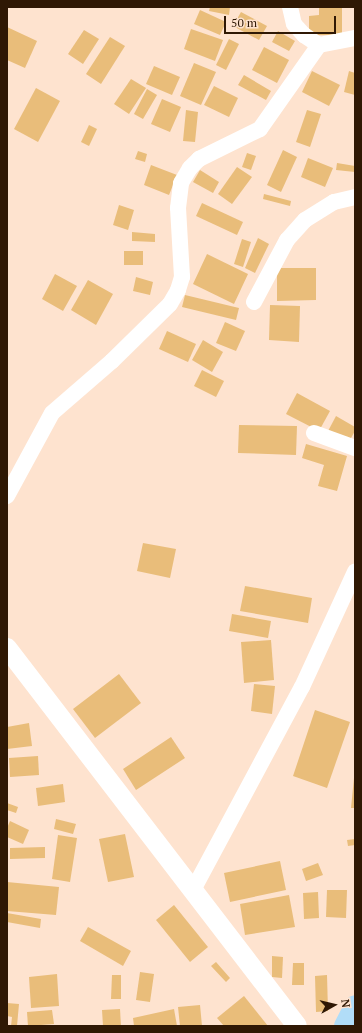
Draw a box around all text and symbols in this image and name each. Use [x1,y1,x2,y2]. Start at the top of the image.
scale bar [226,8,338,34]
text: 50 m [231,15,257,30]
north arrow [314,985,354,1025]
text: N [338,998,353,1008]

